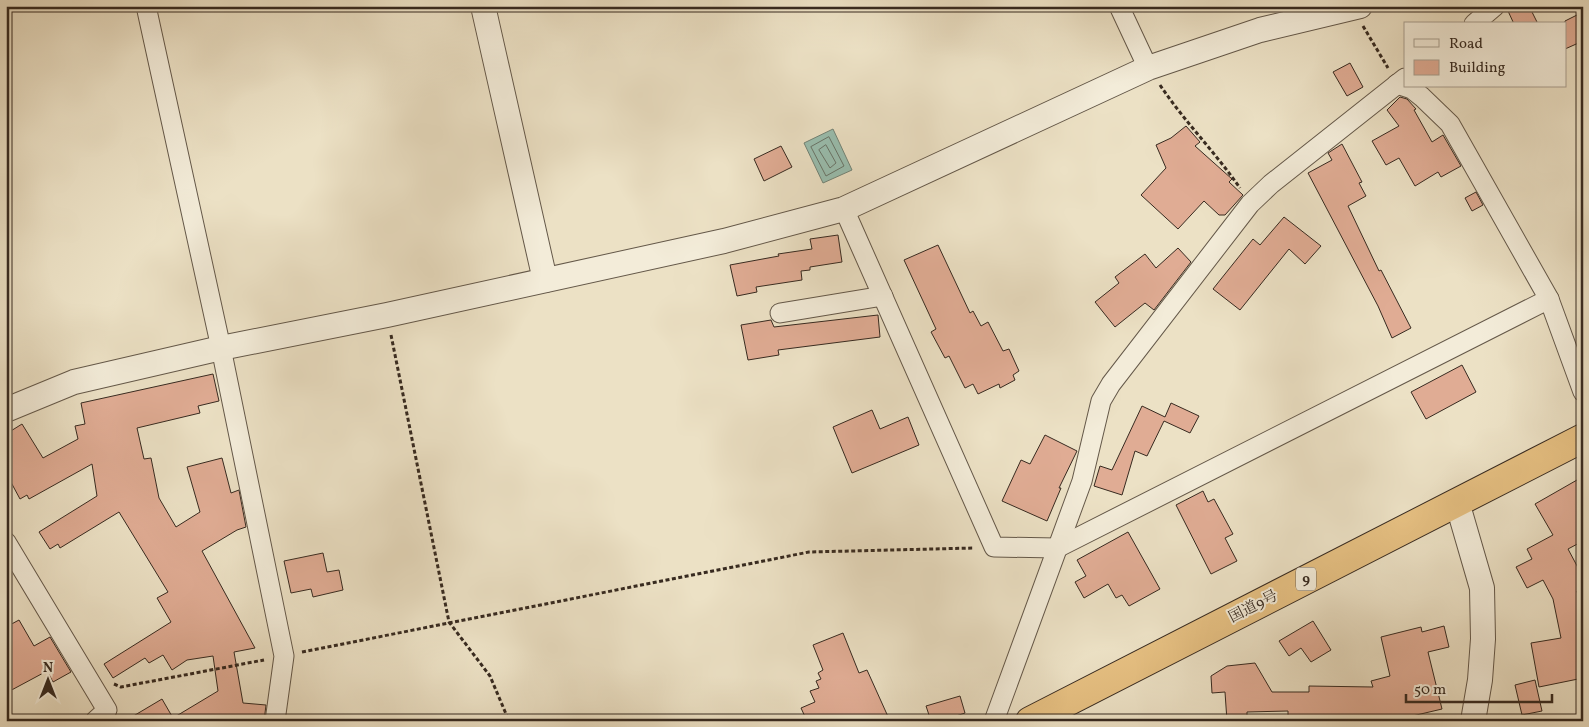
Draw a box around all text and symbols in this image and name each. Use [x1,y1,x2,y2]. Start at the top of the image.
legend [1404,22,1566,88]
text: Road [1449,34,1483,55]
text: Building [1449,58,1506,79]
road number: 9 [1296,568,1316,590]
street label: 国道9号 [1225,586,1282,629]
north arrow [22,654,72,704]
text: N [43,659,53,678]
scale bar [1406,672,1553,704]
text: 50 m [1414,680,1446,701]

